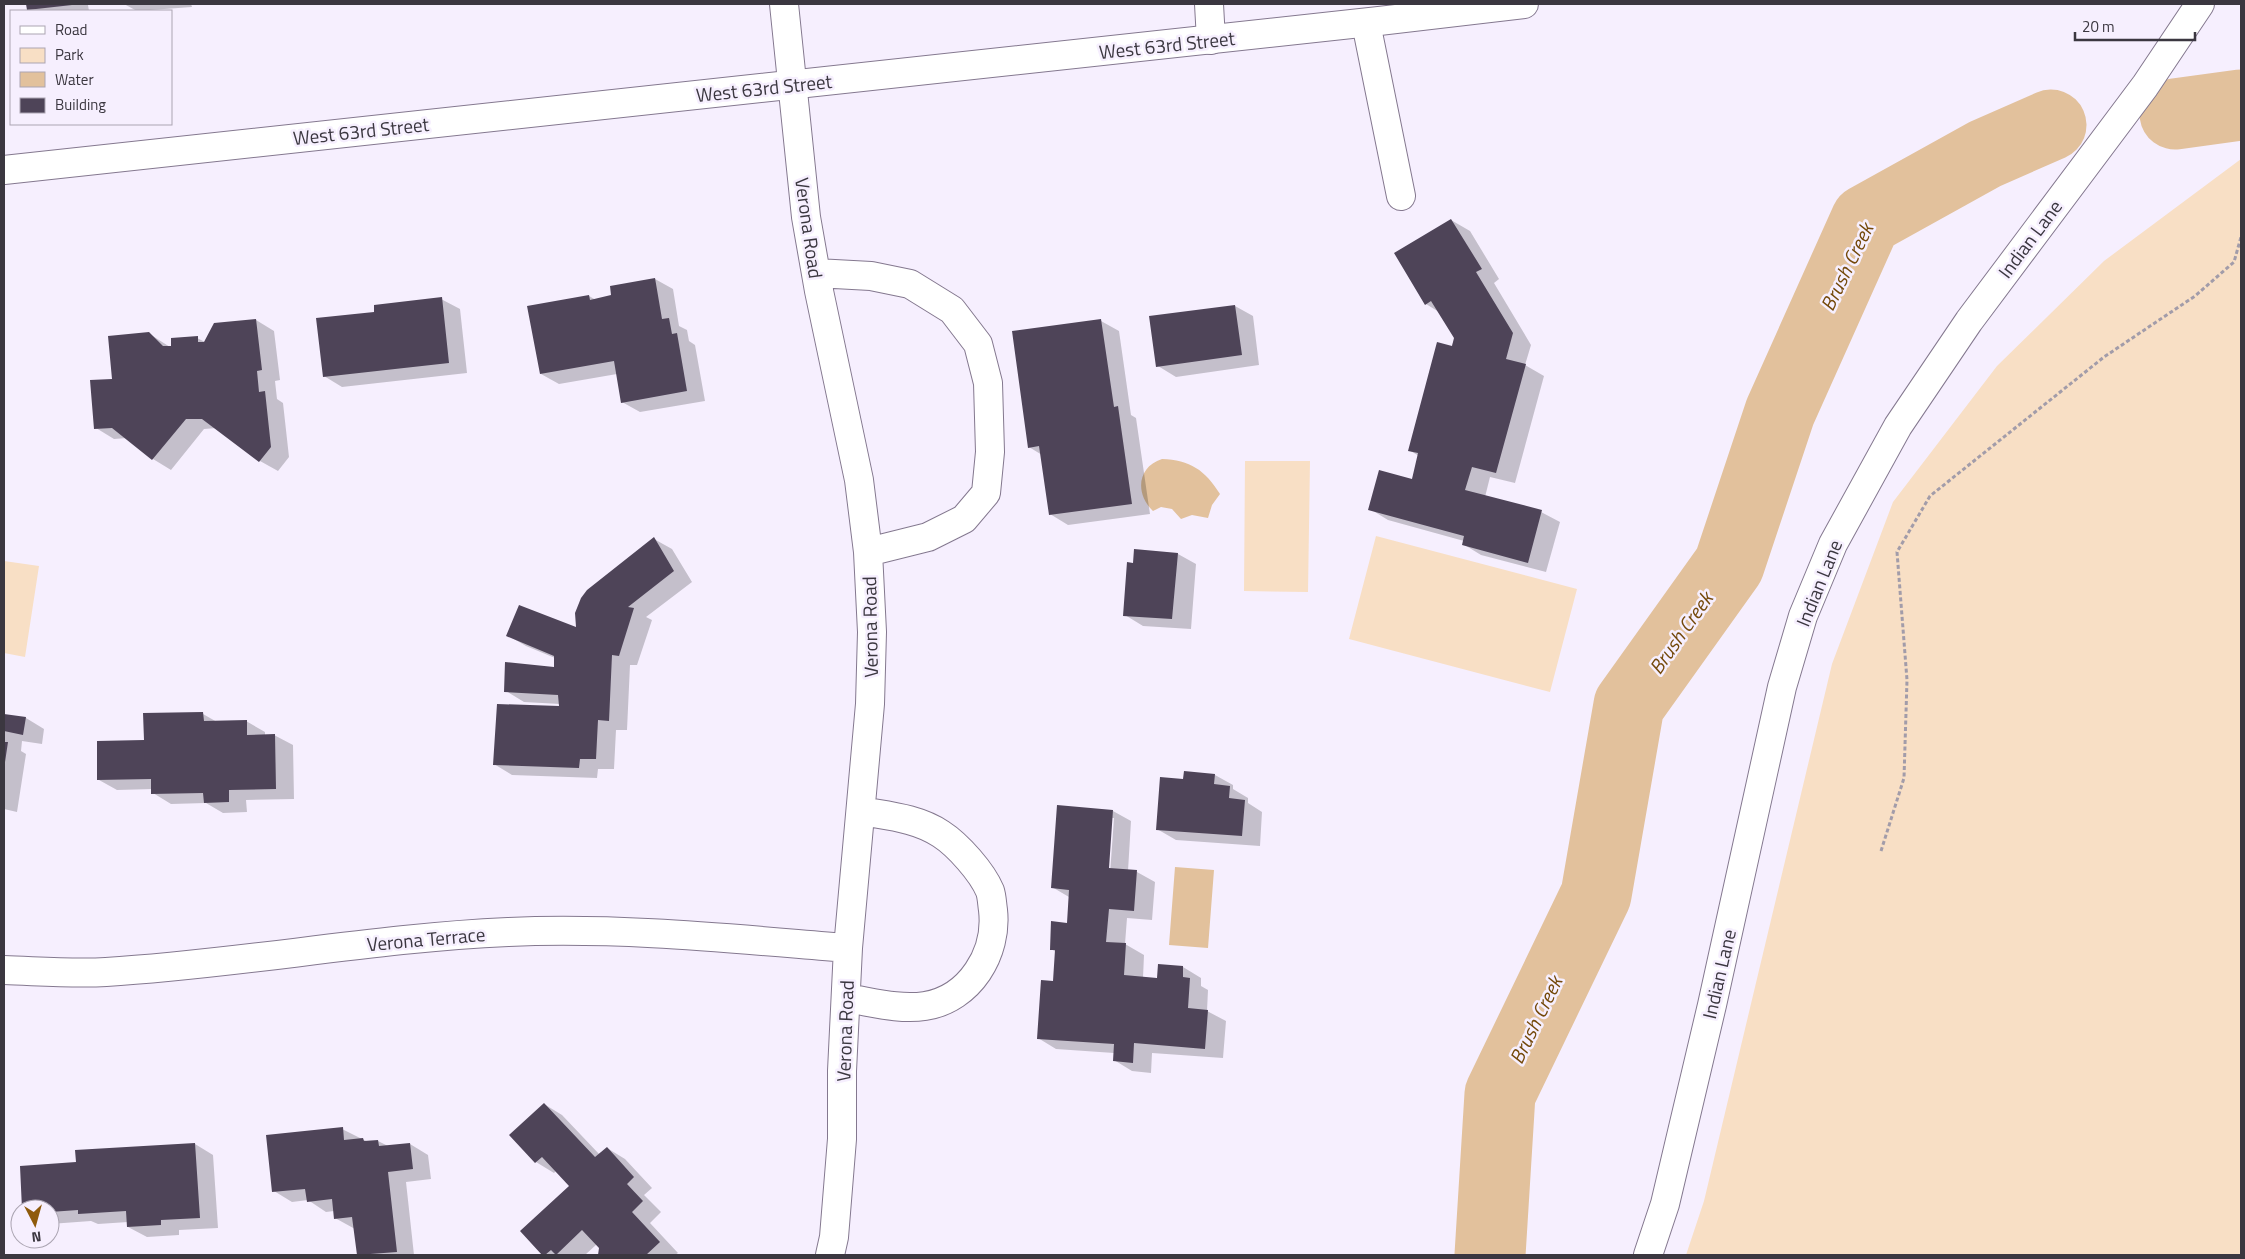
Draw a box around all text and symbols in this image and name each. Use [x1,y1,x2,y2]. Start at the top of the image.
legend [10,10,172,125]
scale bar [2075,10,2195,42]
text: 20 m [2082,15,2115,38]
text: Road [55,18,87,41]
street label: West 63rd Street [1098,23,1237,66]
text: Park [55,43,84,66]
street label: West 63rd Street [695,66,834,109]
text: Water [55,68,94,91]
text: Building [55,93,106,116]
street label: West 63rd Street [292,109,431,152]
street label: Verona Road [788,176,831,280]
street label: Indian Lane [1991,193,2069,284]
water label: Brush Creek [1812,216,1882,316]
street label: Indian Lane [1788,535,1849,631]
street label: Verona Road [854,576,885,678]
water label: Brush Creek [1641,583,1722,680]
street label: Verona Terrace [366,919,486,958]
street label: Indian Lane [1694,926,1743,1022]
water label: Brush Creek [1501,969,1571,1069]
street label: Verona Road [828,980,861,1082]
north arrow [10,1199,60,1249]
text: N [30,1226,42,1248]

